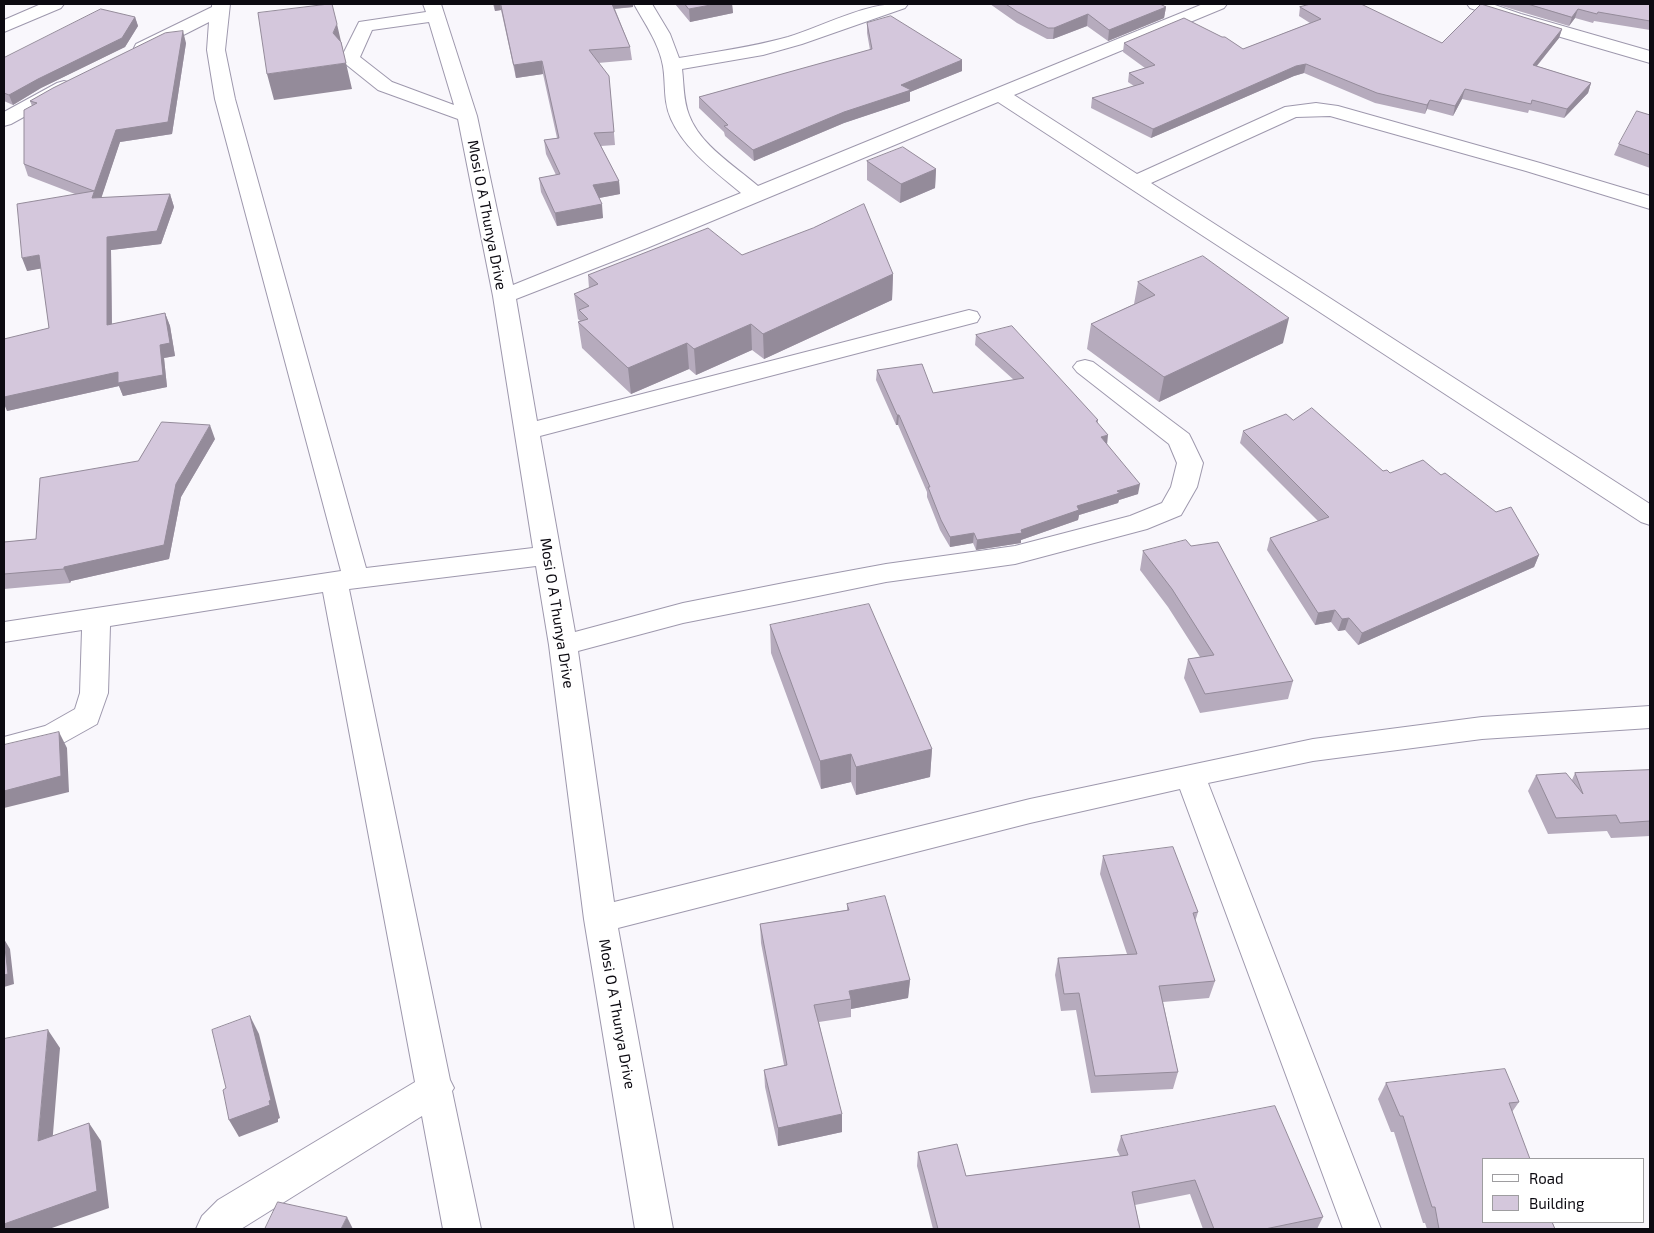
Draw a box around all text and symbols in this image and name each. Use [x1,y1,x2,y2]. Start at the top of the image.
street label: Mosi O A Thunya Drive [464,139,510,291]
street label: Mosi O A Thunya Drive [536,536,578,690]
street label: Mosi O A Thunya Drive [595,938,639,1090]
legend [1482,1158,1644,1223]
text: Road [1529,1169,1564,1187]
text: Building [1529,1194,1584,1212]

